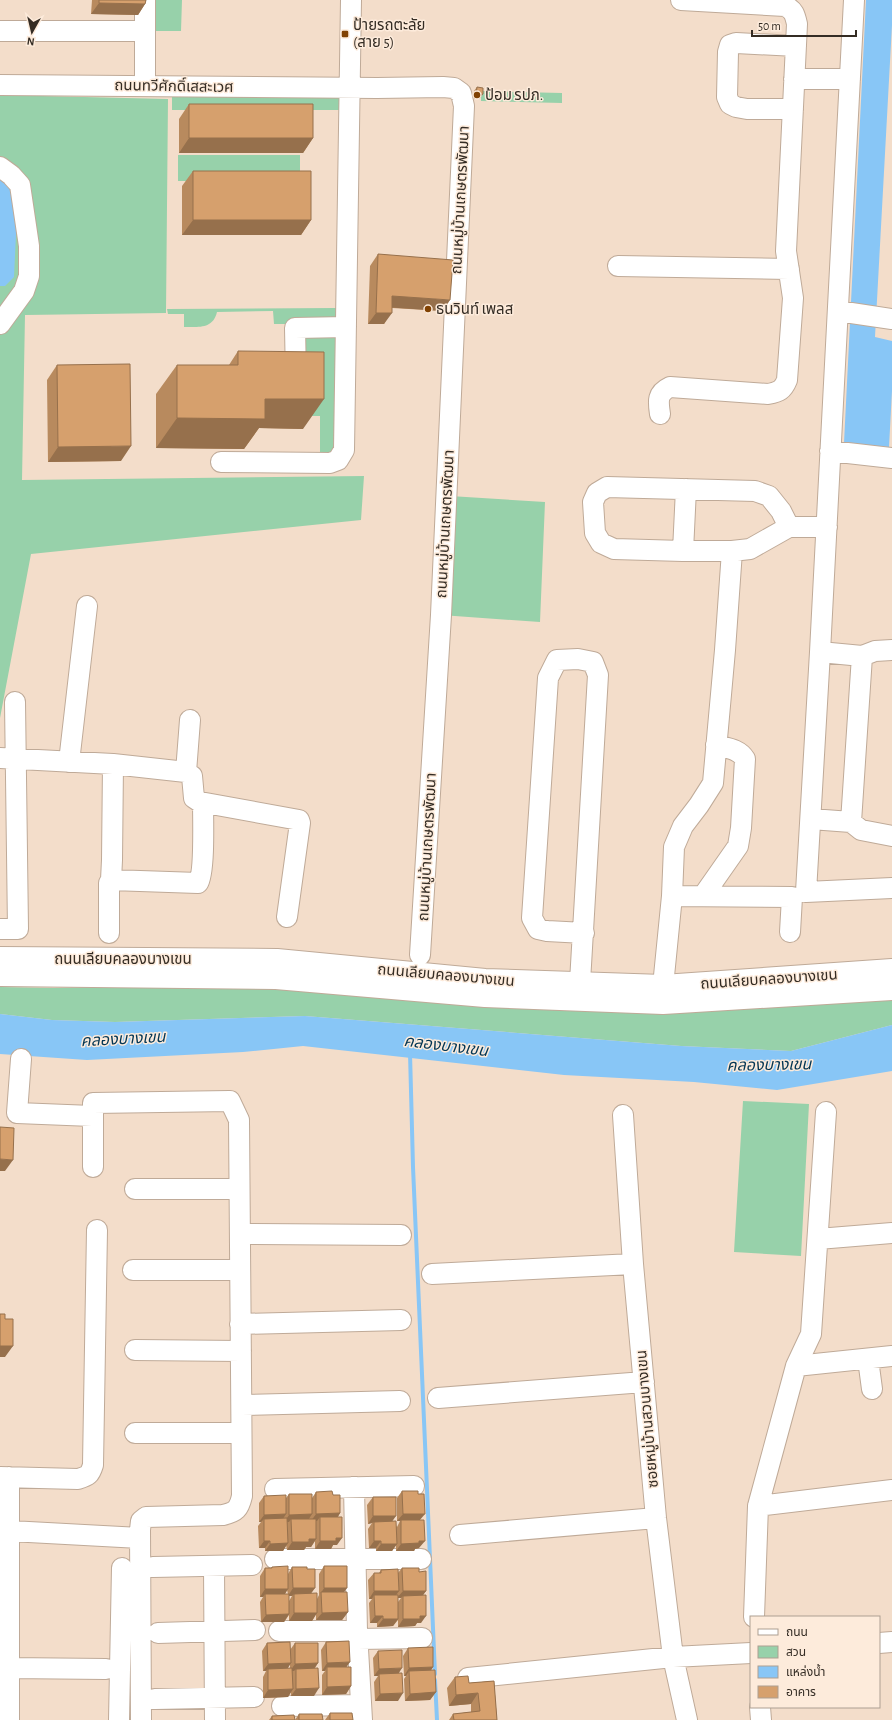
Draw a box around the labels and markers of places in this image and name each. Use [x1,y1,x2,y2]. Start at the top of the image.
place label: ป้ายรถตะลัย (สาย 5) [353,17,426,50]
marker: ป้ายรถตะลัย (สาย 5) [340,29,350,39]
place label: ป้อม รปภ. [485,87,543,103]
marker: ป้อม รปภ. [472,90,482,100]
place label: ธนวินท์ เพลส [436,302,514,317]
marker: ธนวินท์ เพลส [423,304,433,314]

